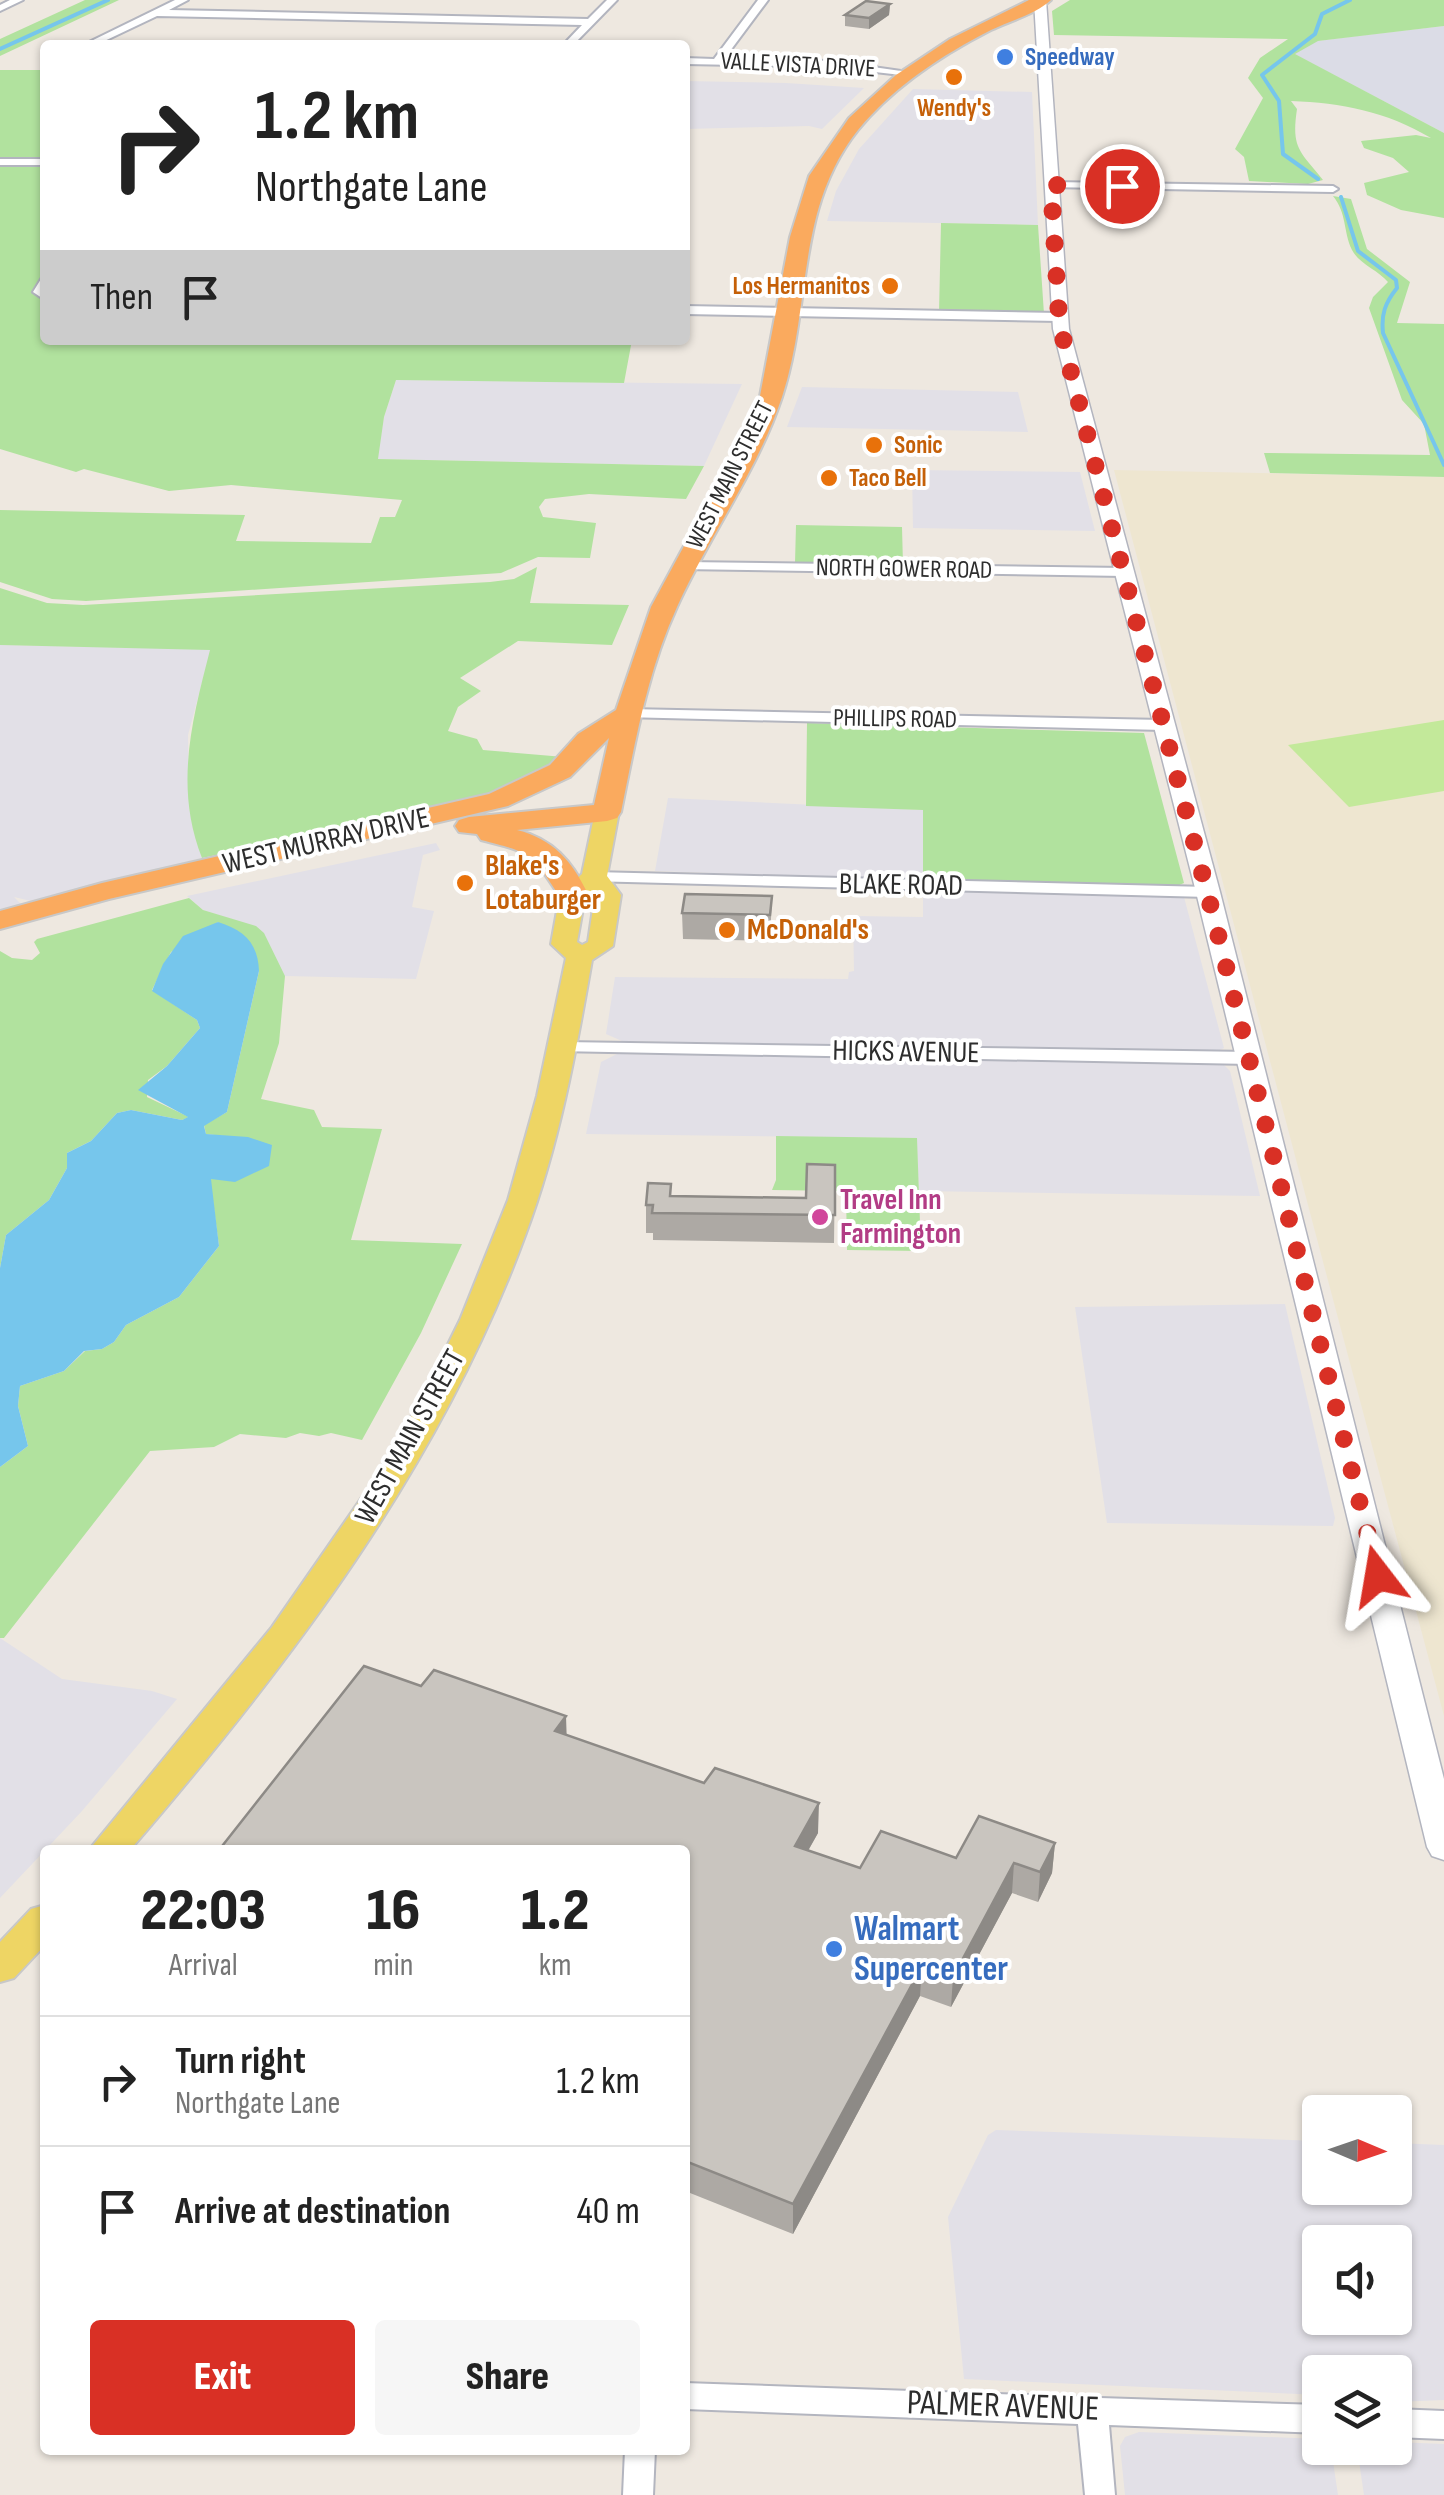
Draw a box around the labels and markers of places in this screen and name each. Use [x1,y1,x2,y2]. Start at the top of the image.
place label: Speedway [1025,42,1115,73]
marker: Speedway [994,46,1016,68]
marker: Wendy's [943,66,965,88]
place label: Wendy's [917,93,991,124]
pin [1080,144,1165,229]
place label: Los Hermanitos [733,271,870,302]
marker: Los Hermanitos [879,275,901,297]
place label: Sonic [894,430,943,461]
marker: Sonic [863,434,885,456]
place label: Taco Bell [849,463,927,494]
marker: Taco Bell [818,467,840,489]
place label: Blake's Lotaburger [485,848,601,918]
marker: Blake's Lotaburger [454,872,476,894]
place label: McDonald's [747,912,869,948]
marker: McDonald's [716,919,738,941]
place label: Travel Inn Farmington [840,1182,961,1252]
marker: Travel Inn Farmington [809,1206,831,1228]
place label: Walmart Supercenter [854,1908,1008,1991]
marker: Walmart Supercenter [823,1938,845,1960]

